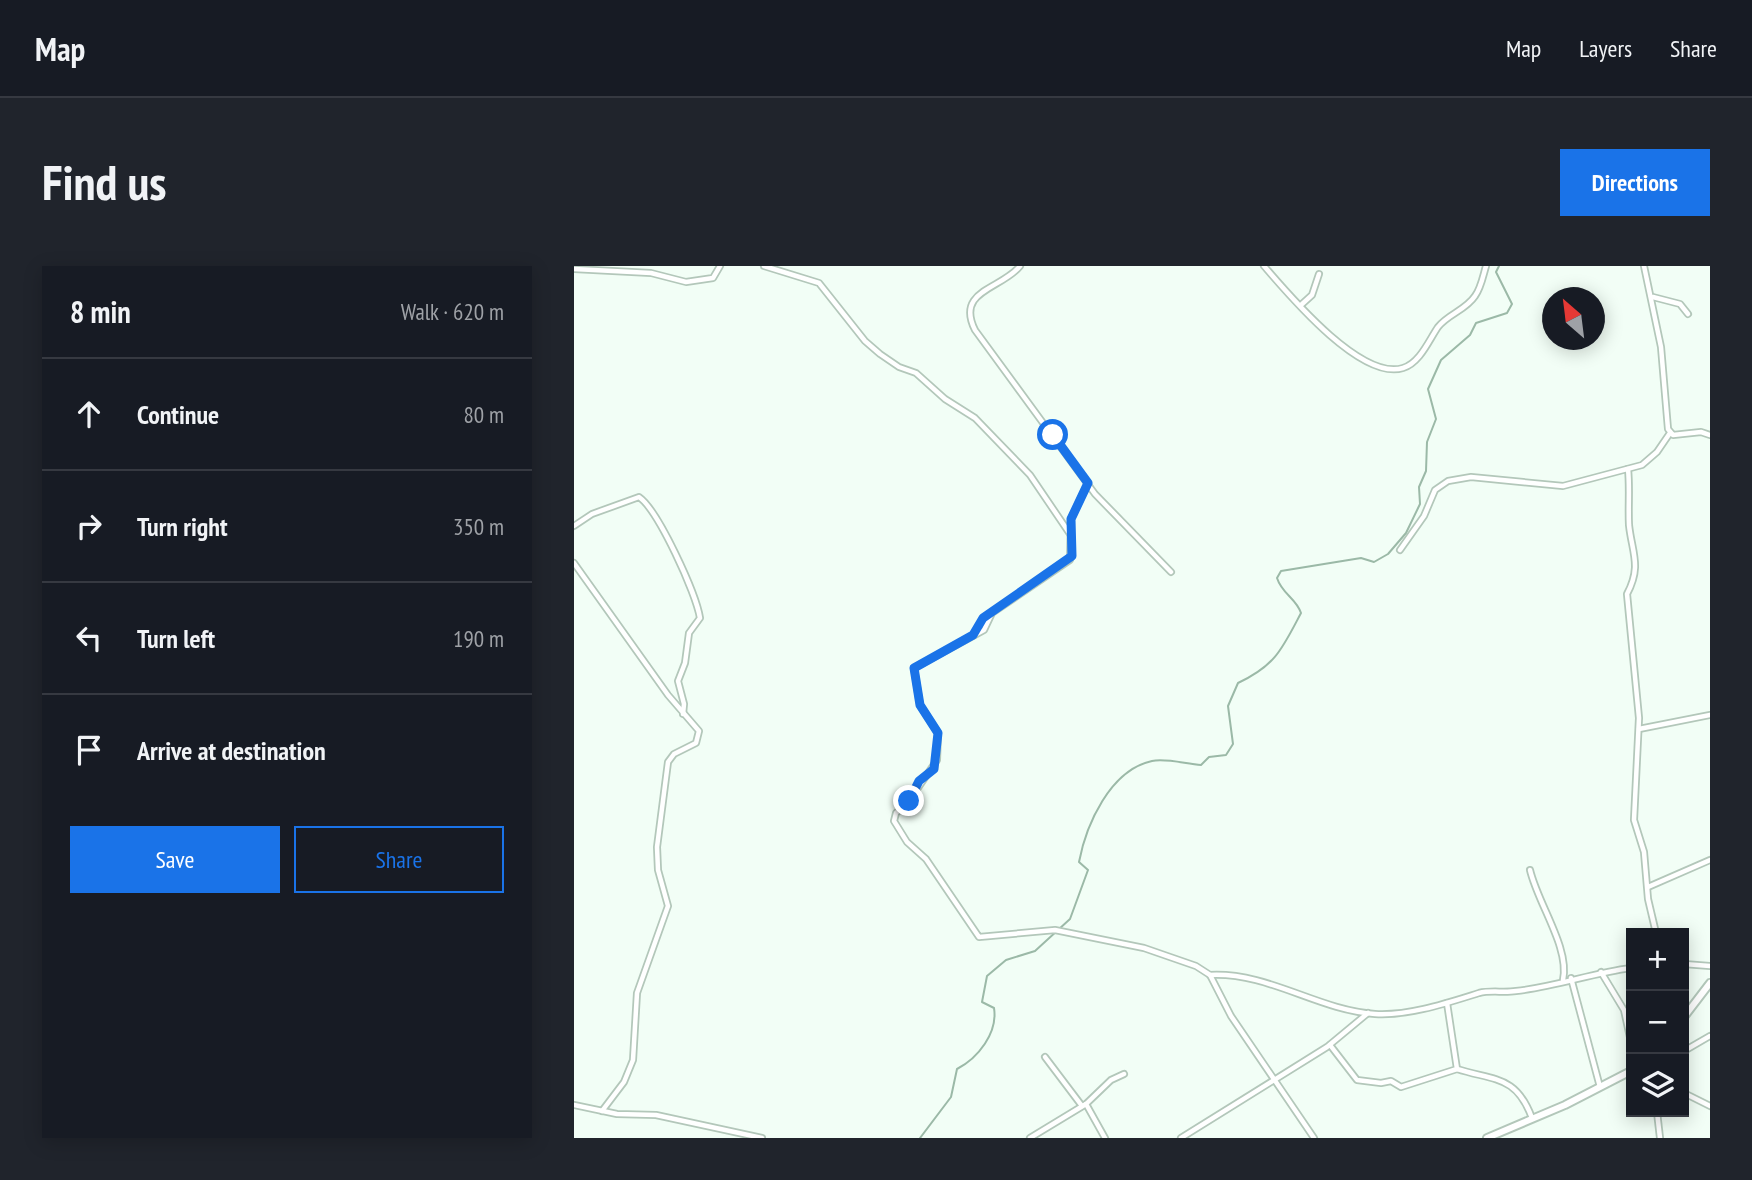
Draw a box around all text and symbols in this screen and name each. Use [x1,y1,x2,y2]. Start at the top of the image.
text: Map [35,27,85,70]
text: Map [1506,33,1541,64]
text: Layers [1579,33,1632,64]
text: Share [1670,33,1717,64]
button: Directions [1560,149,1710,216]
text: Find us [42,150,166,214]
north arrow [1542,287,1605,350]
text: 8 min [70,292,131,331]
text: Walk · 620 m [401,297,504,326]
icon: ahead [70,395,108,433]
text: Continue [137,398,219,431]
text: 80 m [463,400,504,429]
route start [1037,419,1068,450]
icon: right [70,507,108,545]
text: Turn right [137,510,228,543]
text: 350 m [453,512,504,541]
icon: left [70,619,108,657]
text: Turn left [137,622,215,655]
text: 190 m [453,624,504,653]
icon: arrive [70,731,108,769]
text: Arrive at destination [137,734,326,767]
route end [893,785,924,816]
button: Save [70,826,280,893]
button: Share [294,826,504,893]
map controls [1626,928,1689,1117]
button: + [1626,928,1689,991]
button: − [1626,991,1689,1054]
button: layers [1626,1054,1689,1117]

